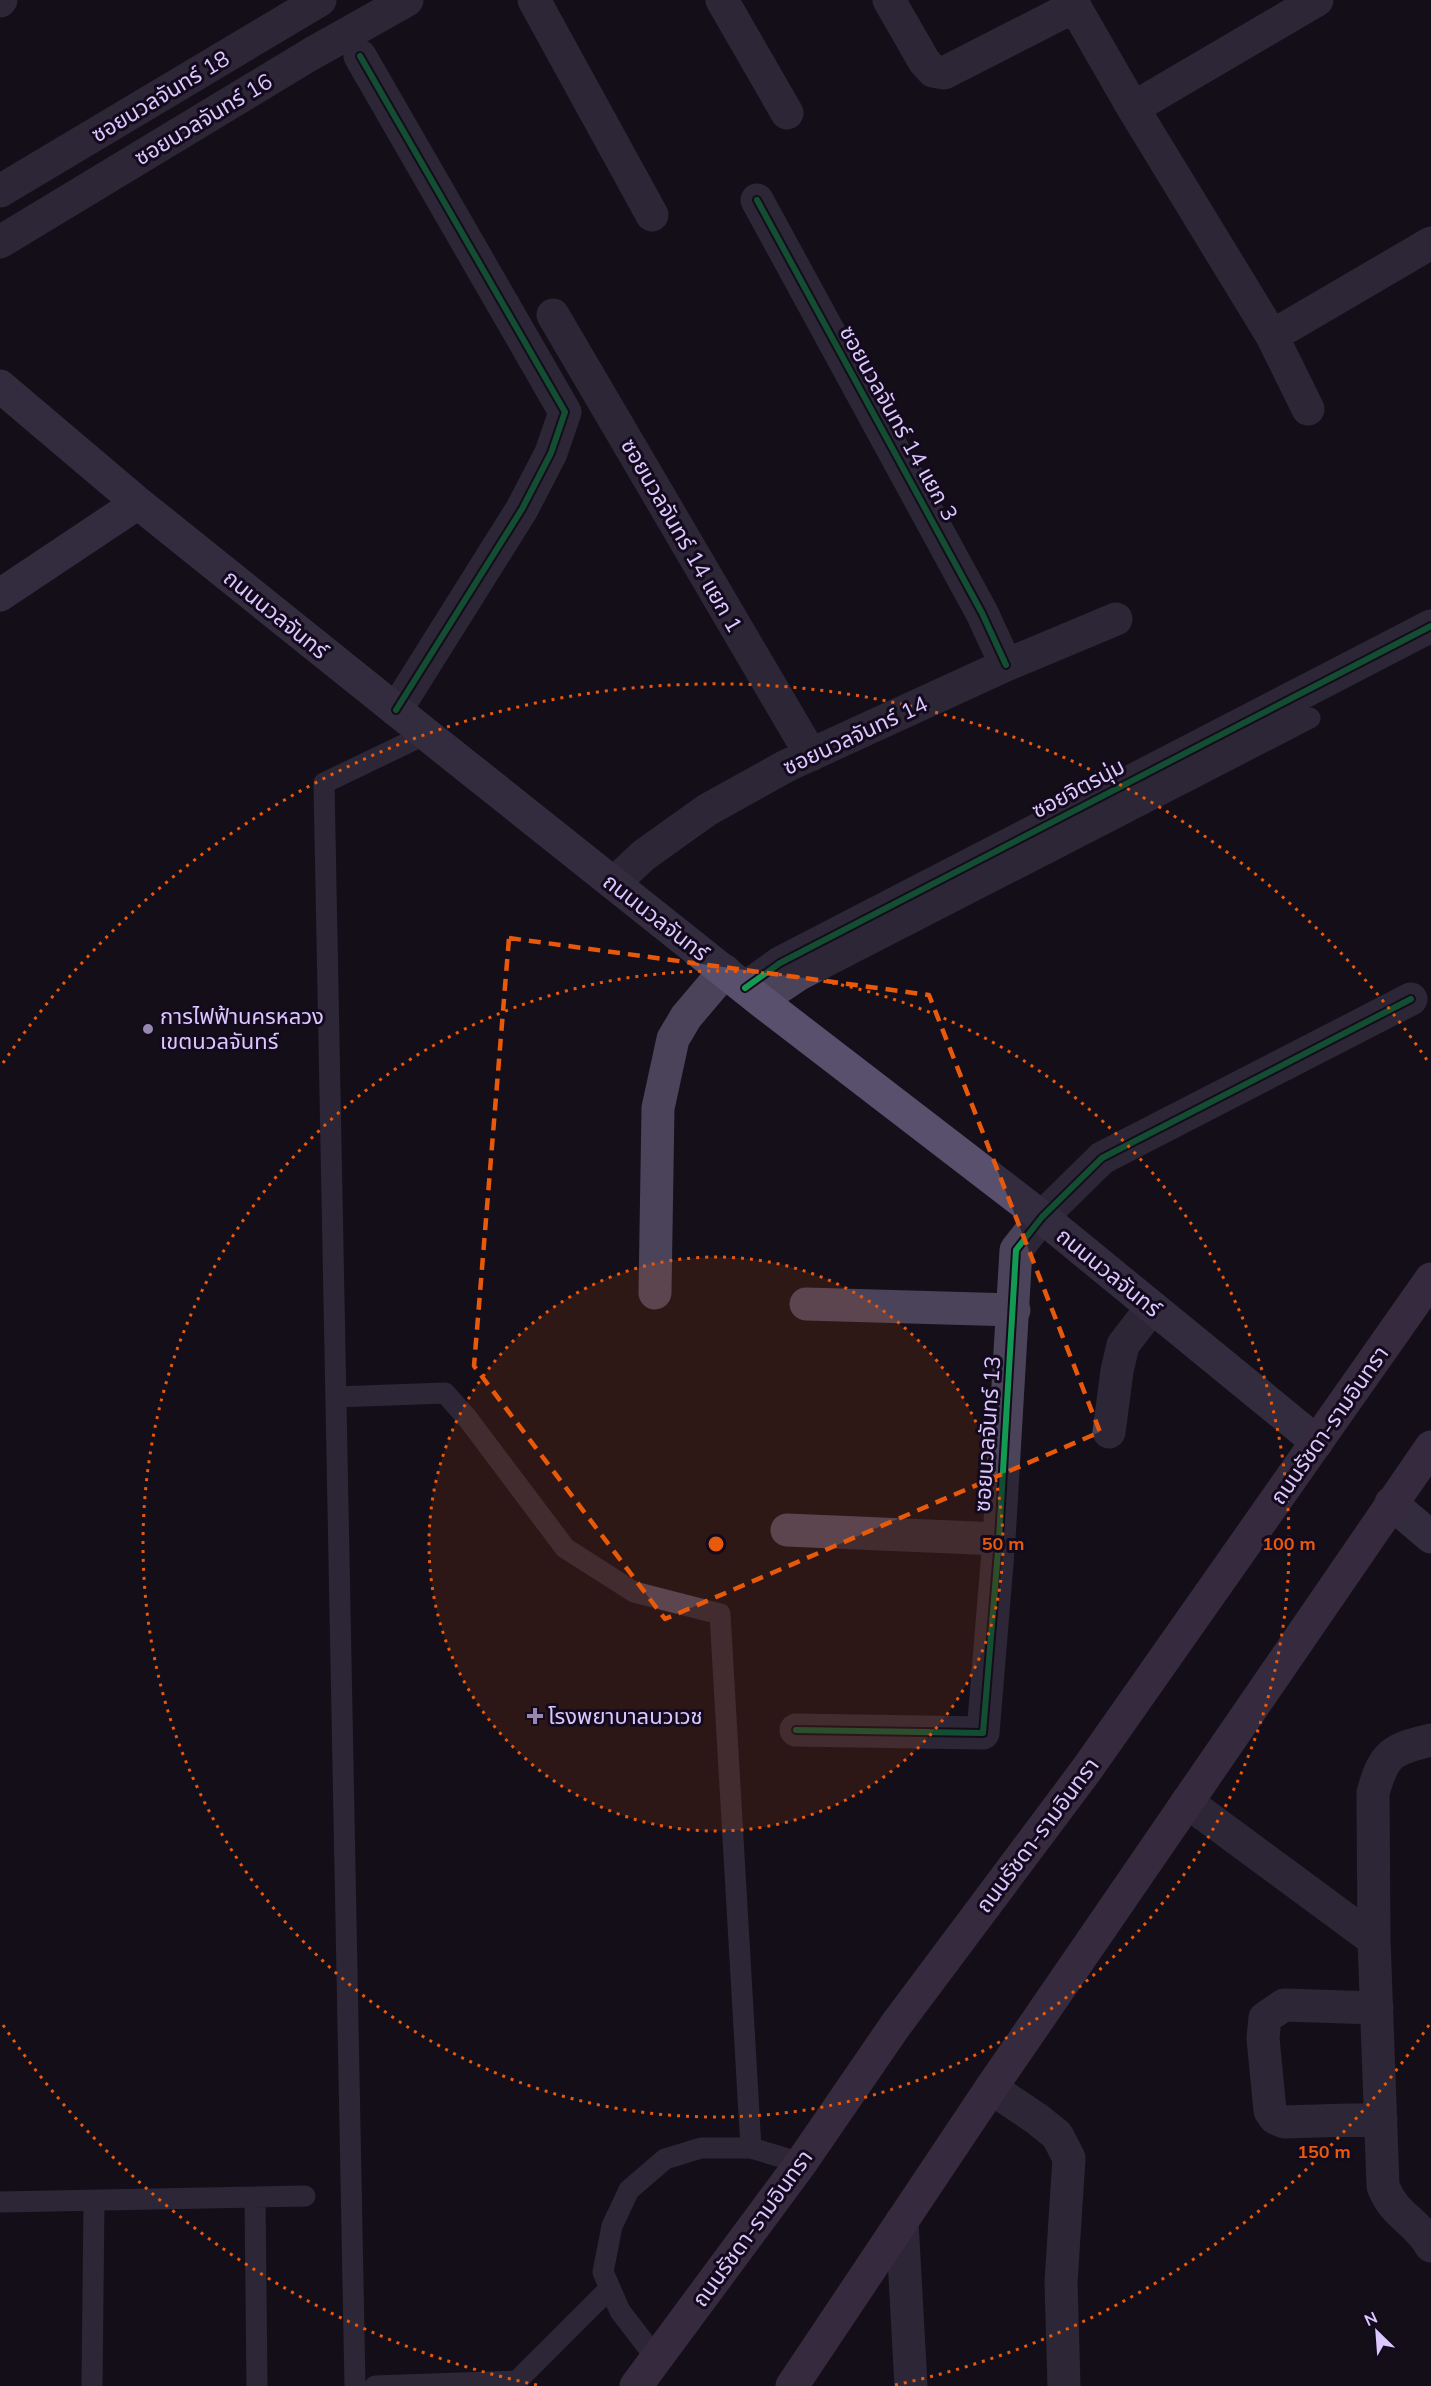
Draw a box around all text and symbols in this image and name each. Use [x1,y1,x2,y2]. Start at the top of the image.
street label: ซอยนวลจันทร์ 18 [86,44,234,148]
street label: ซอยนวลจันทร์ 16 [129,67,277,171]
street label: ซอยนวลจันทร์ 14 แยก 3 [834,320,964,526]
street label: ซอยนวลจันทร์ 14 แยก 1 [615,433,749,637]
street label: ถนนนวลจันทร์ [218,563,335,665]
street label: ซอยนวลจันทร์ 14 [778,689,932,781]
street label: ซอยจิตรนุ่ม [1027,752,1129,824]
street label: ถนนนวลจันทร์ [598,867,715,968]
place label: การไฟฟ้านครหลวง เขตนวลจันทร์ [160,1002,324,1055]
marker: การไฟฟ้านครหลวง เขตนวลจันทร์ [141,1022,155,1036]
street label: ถนนนวลจันทร์ [1051,1221,1168,1323]
street label: ถนนรัชดา-รามอินทรา [1264,1340,1394,1510]
street label: ซอยนวลจันทร์ 13 [968,1355,1006,1513]
text: 50 m [982,1532,1024,1555]
text: 100 m [1262,1532,1316,1555]
centre of rings [706,1534,726,1554]
place label: โรงพยาบาลนวเวช [548,1702,703,1730]
marker: โรงพยาบาลนวเวช [526,1707,544,1725]
street label: ถนนรัชดา-รามอินทรา [969,1752,1105,1918]
text: 150 m [1297,2140,1351,2163]
street label: ถนนรัชดา-รามอินทรา [686,2144,818,2312]
north arrow [1347,2302,1407,2362]
text: N [1361,2307,1380,2330]

